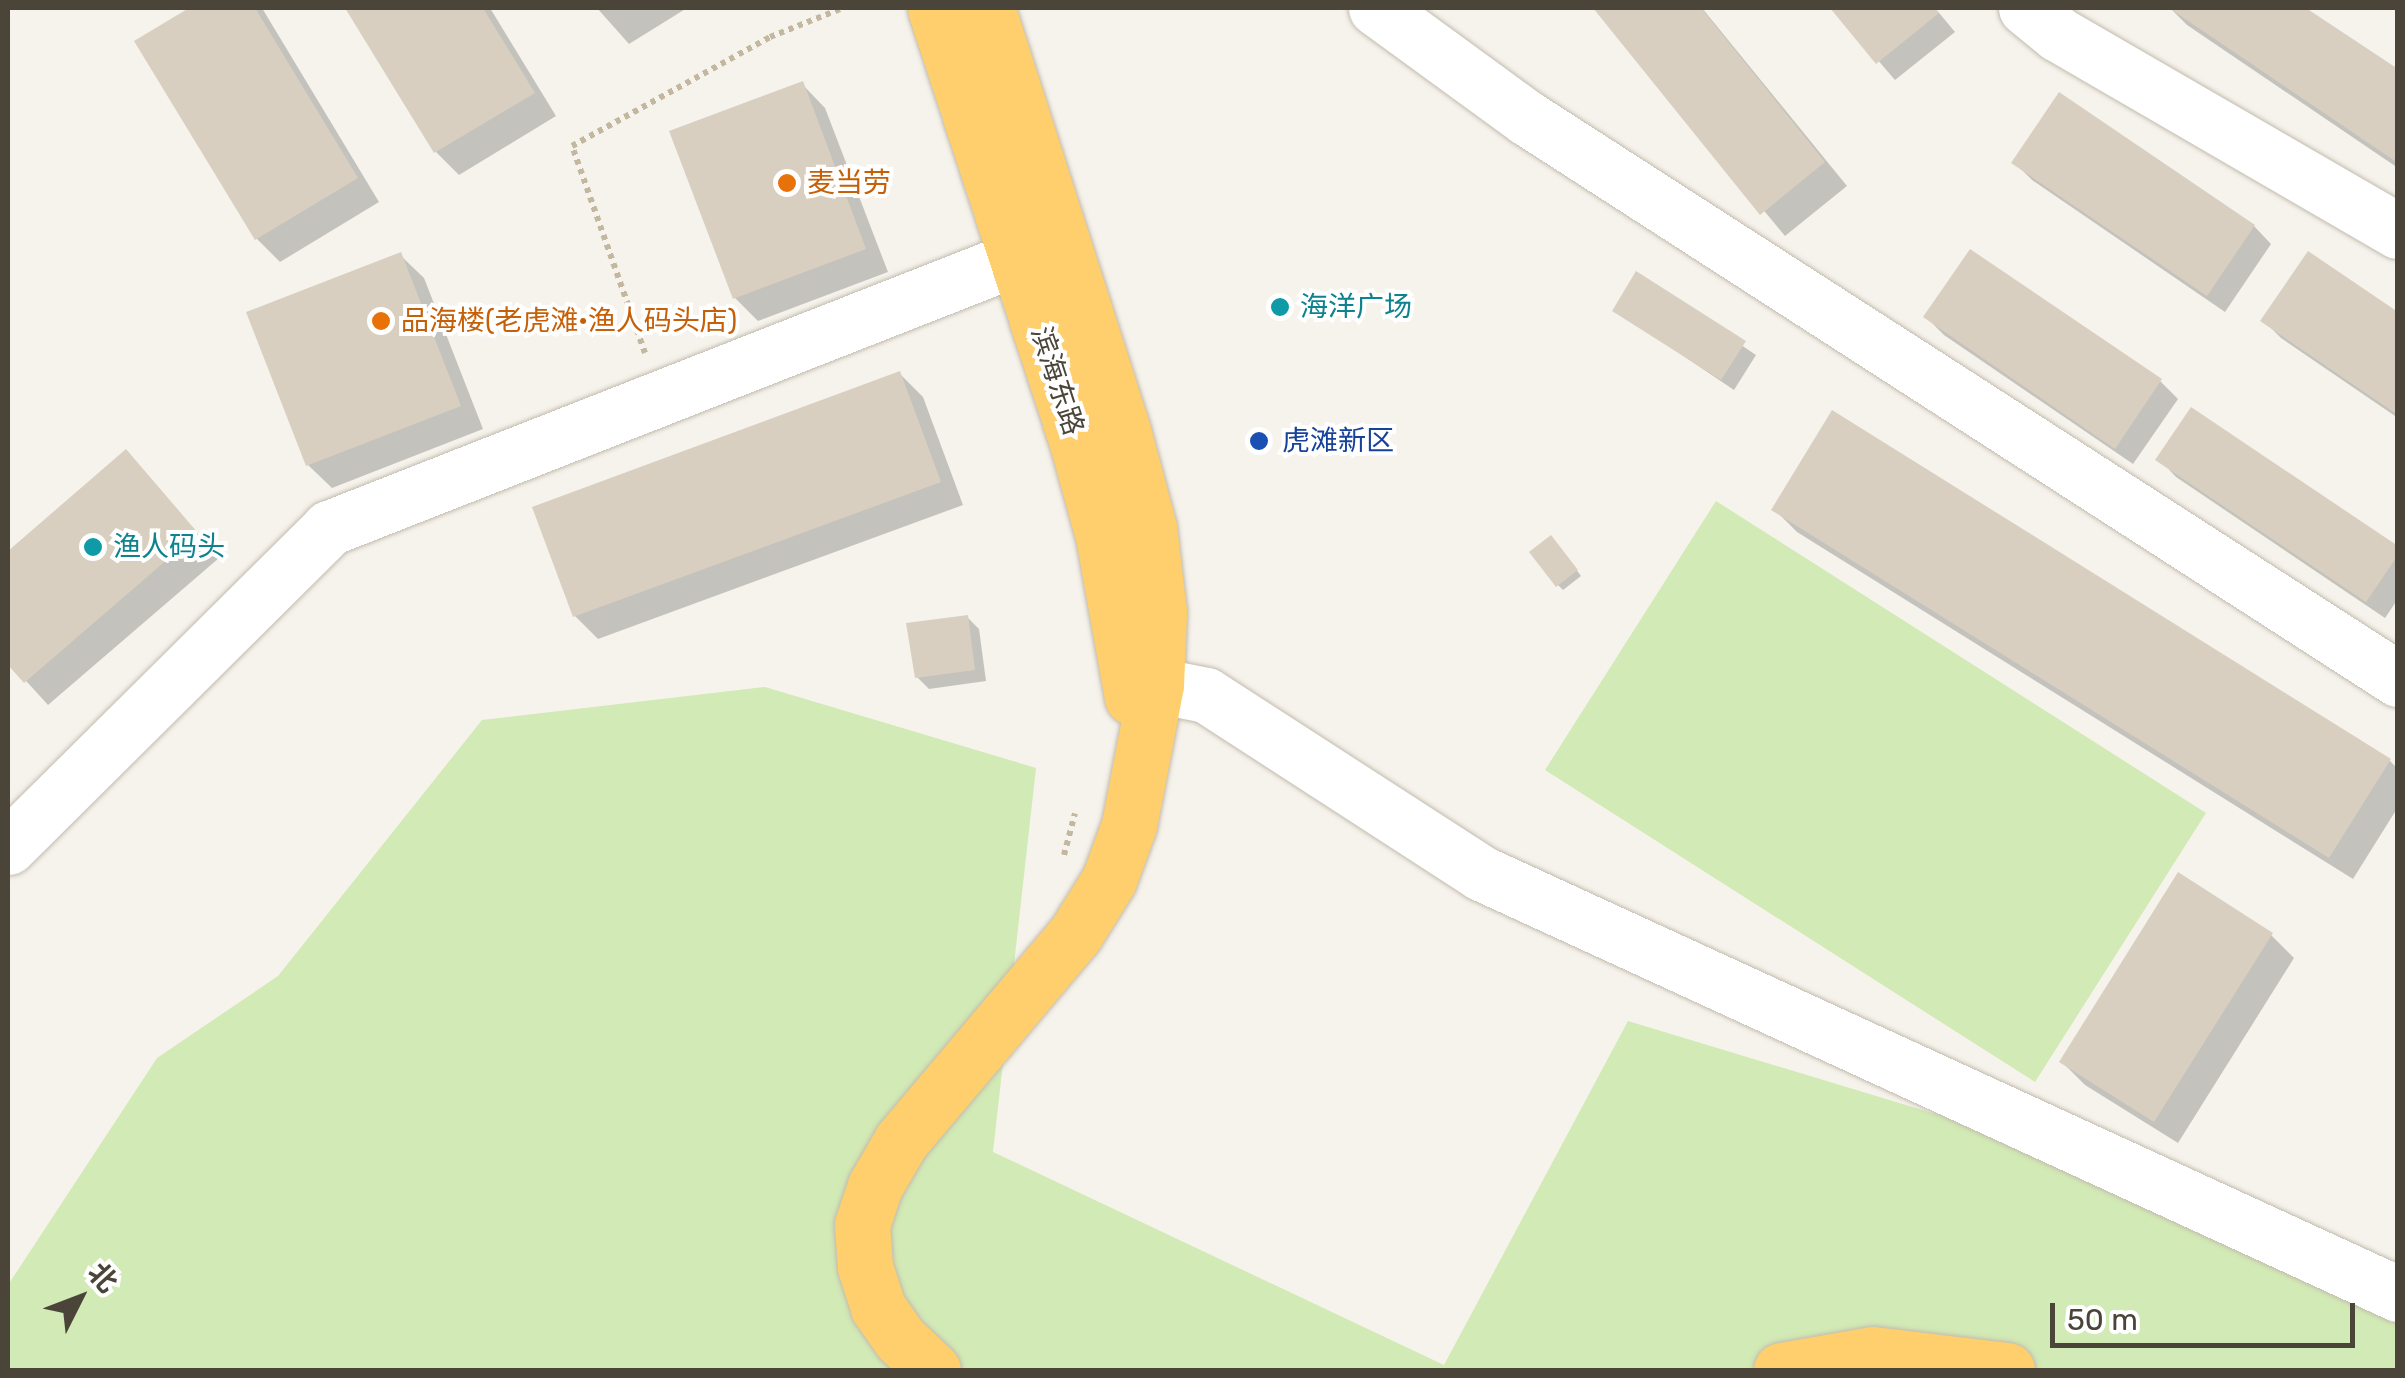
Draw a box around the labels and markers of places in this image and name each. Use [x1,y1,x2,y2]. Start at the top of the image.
place label: 麦当劳 [807,166,891,200]
marker: 麦当劳 [776,172,798,194]
place label: 海洋广场 [1300,290,1412,324]
marker: 海洋广场 [1269,296,1291,318]
place label: 品海楼(老虎滩·渔人码头店) [401,304,737,338]
marker: 品海楼(老虎滩·渔人码头店) [370,310,392,332]
place label: 虎滩新区 [1282,424,1394,458]
marker: 虎滩新区 [1246,428,1272,454]
place label: 渔人码头 [113,530,225,564]
marker: 渔人码头 [82,536,104,558]

